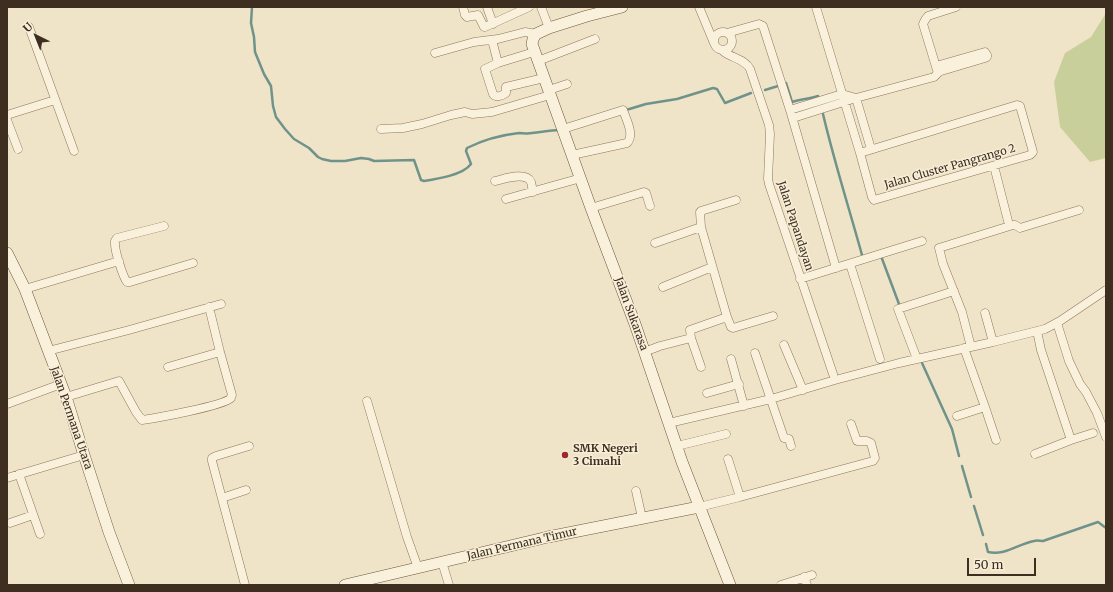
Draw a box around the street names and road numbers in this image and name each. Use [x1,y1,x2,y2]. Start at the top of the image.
street label: Jalan Cluster Pangrango 2 [883,142,1017,192]
street label: Jalan Papandayan [774,179,816,273]
street label: Jalan Sukarasa [612,275,650,353]
street label: Jalan Permana Utara [47,365,95,471]
street label: Jalan Permana Timur [466,525,578,563]

